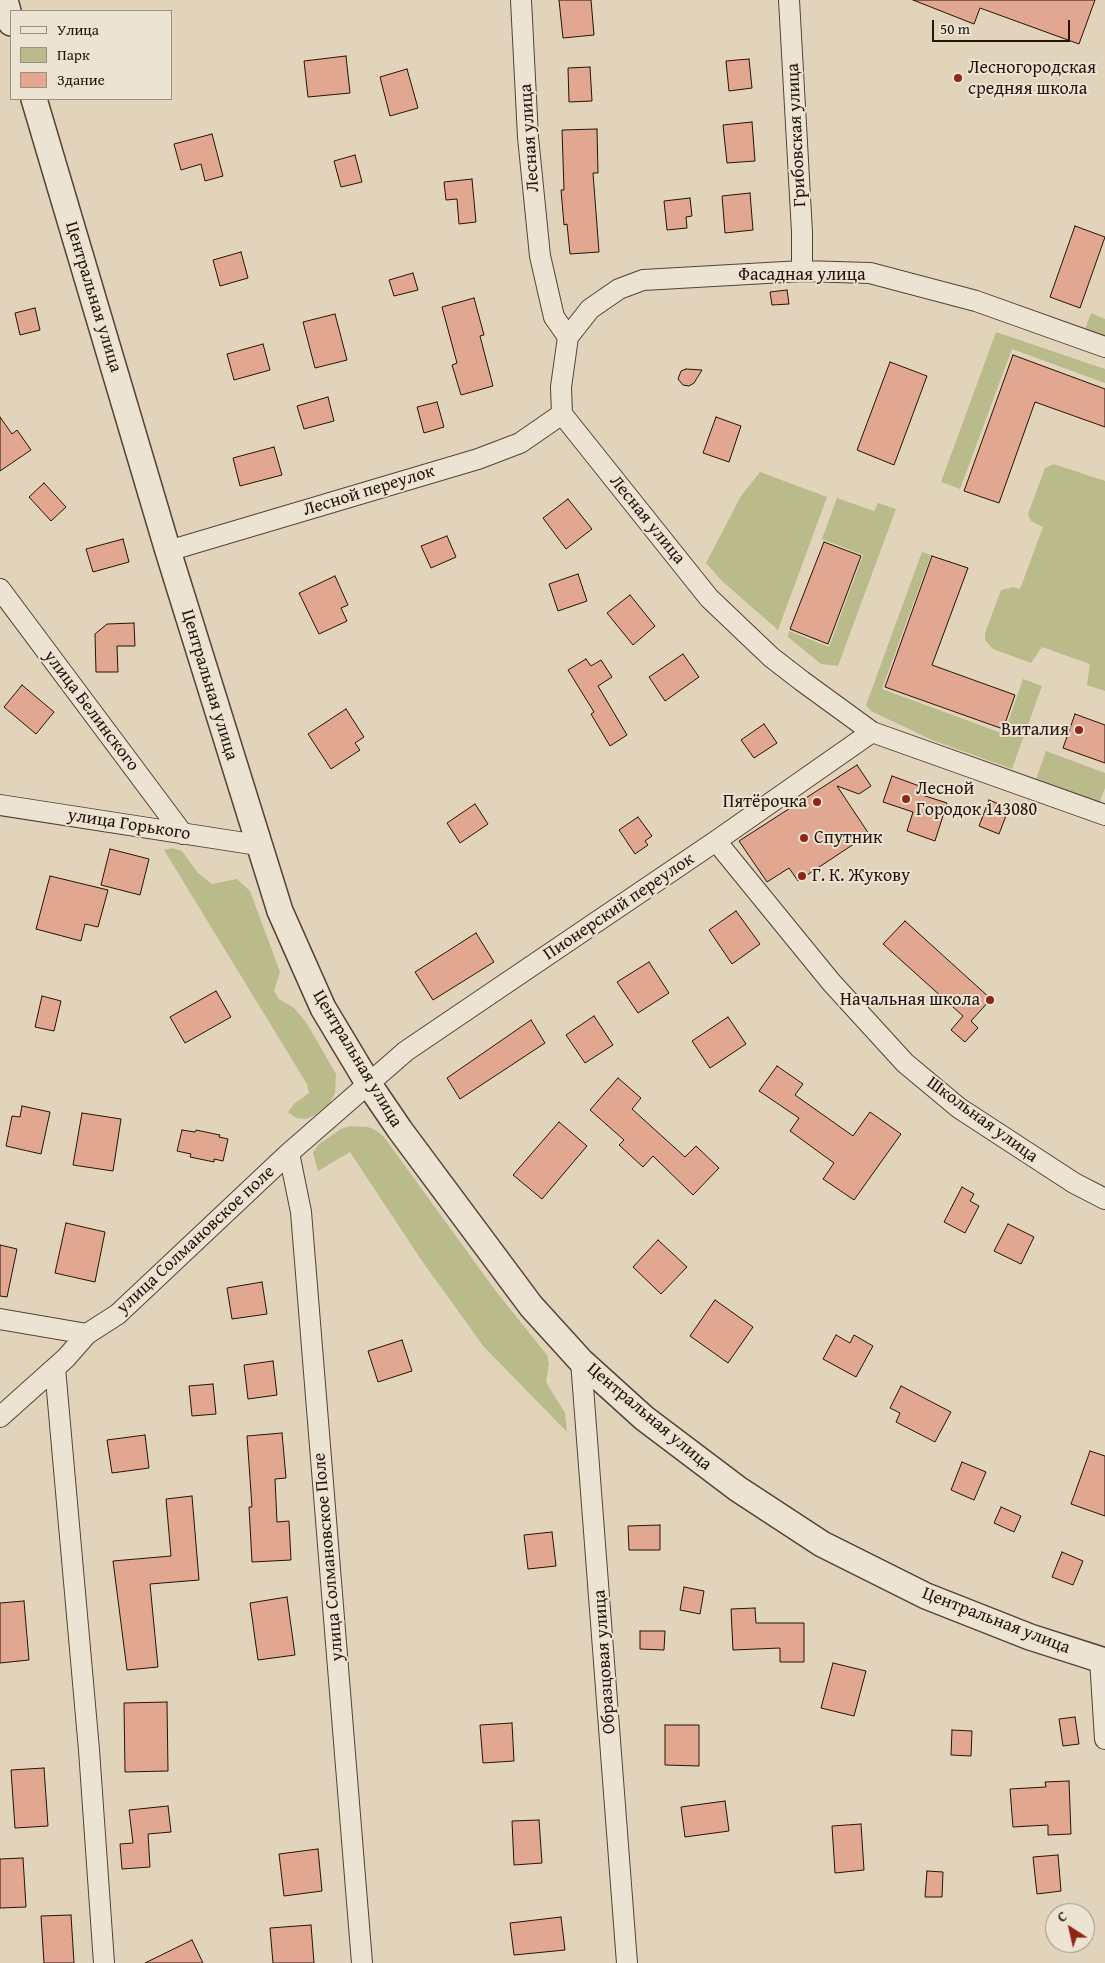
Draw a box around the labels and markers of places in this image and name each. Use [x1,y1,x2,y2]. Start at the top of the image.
place label: Лесногородская средняя школа [968,57,1096,100]
marker: Лесногородская средняя школа [952,72,964,84]
place label: Виталия [1001,719,1069,741]
marker: Виталия [1073,724,1085,736]
place label: Лесной Городок 143080 [916,778,1037,821]
place label: Пятёрочка [723,791,807,813]
marker: Лесной Городок 143080 [900,793,912,805]
marker: Пятёрочка [811,796,823,808]
place label: Спутник [814,827,882,849]
marker: Спутник [798,832,810,844]
place label: Г. К. Жукову [812,865,910,887]
marker: Г. К. Жукову [796,870,808,882]
place label: Начальная школа [840,989,980,1011]
marker: Начальная школа [984,994,996,1006]

